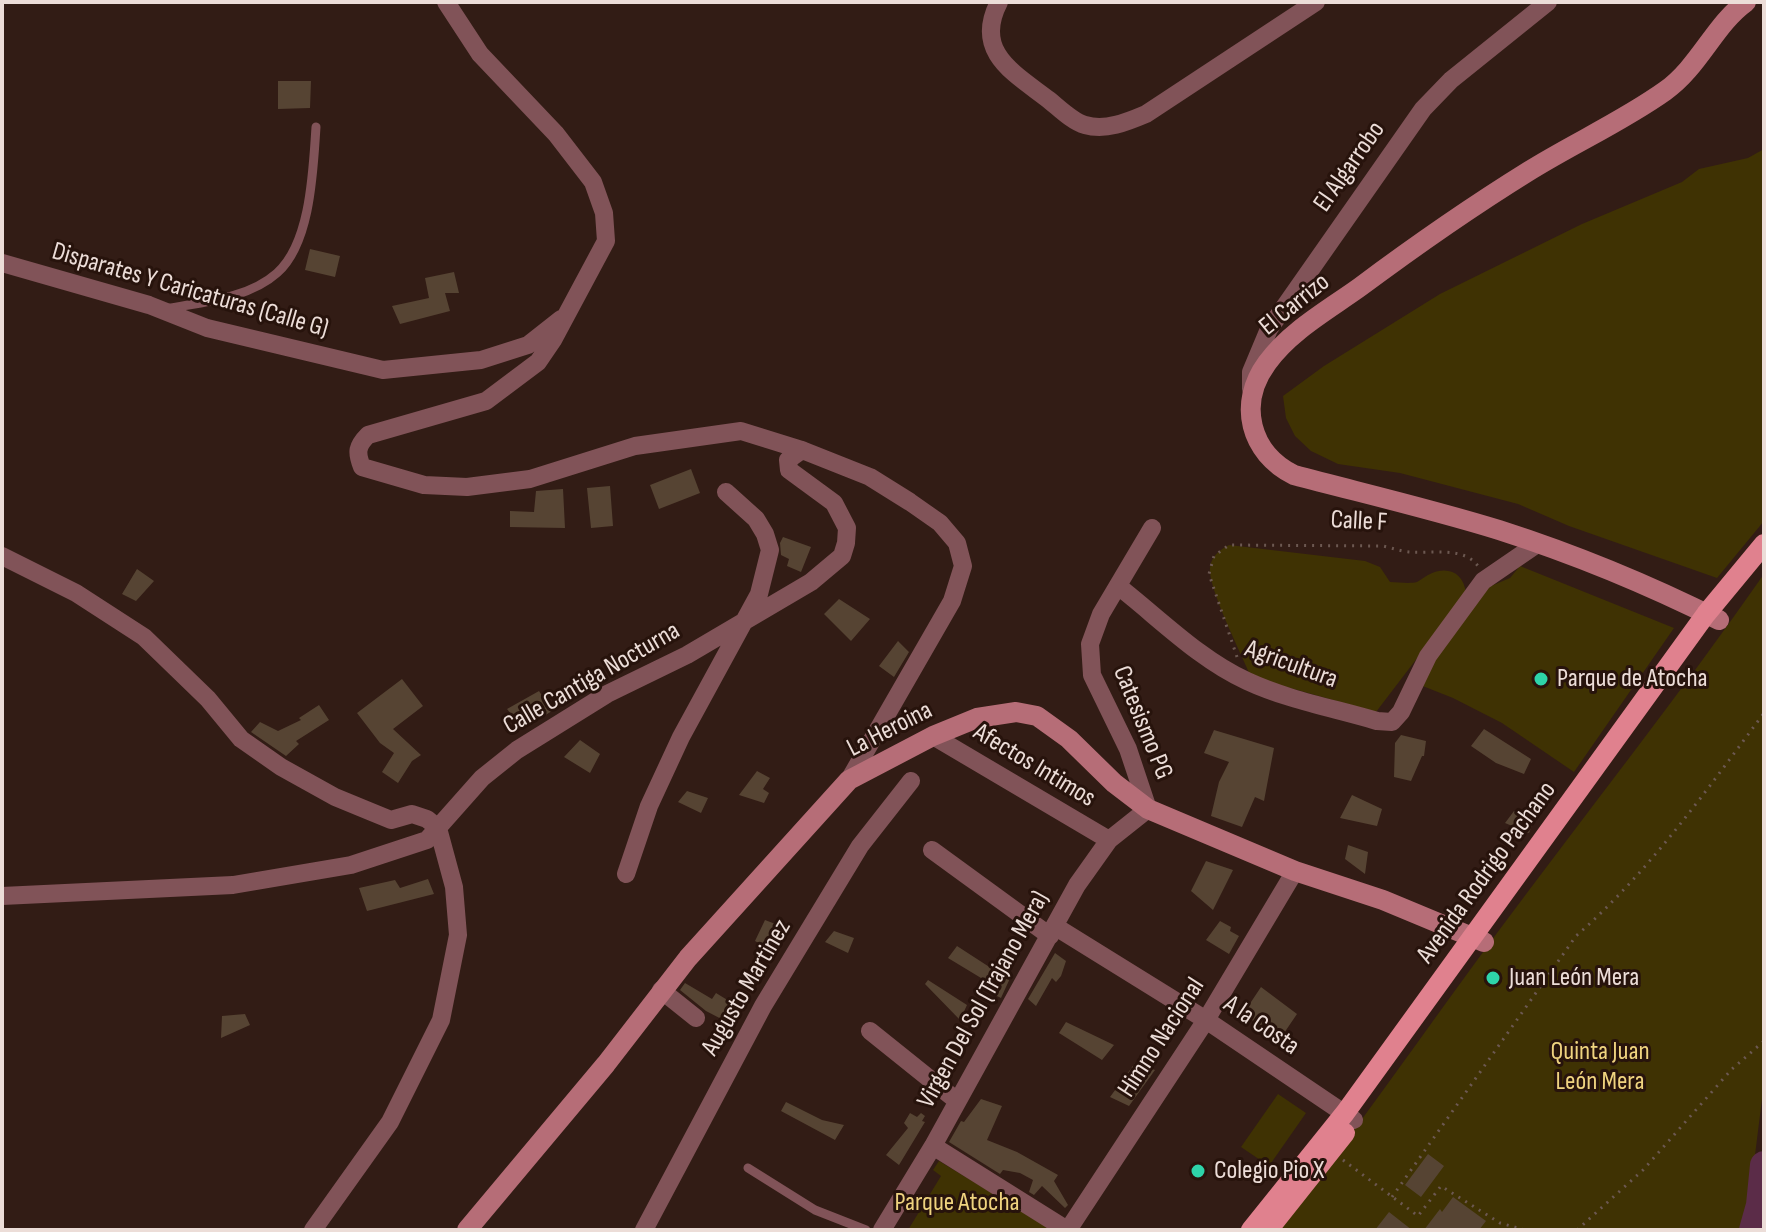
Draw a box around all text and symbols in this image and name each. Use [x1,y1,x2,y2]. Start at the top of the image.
street label: El Algarrobo [1308,116,1392,218]
street label: Disparates Y Caricaturas (Calle G) [48,237,332,345]
street label: El Carrizo [1254,267,1336,343]
street label: Calle F [1330,505,1388,539]
street label: Calle Cantiga Nocturna [498,616,686,742]
street label: Agricultura [1241,634,1341,696]
street label: Catesismo PG [1105,662,1179,784]
place label: Parque de Atocha [1557,663,1708,695]
marker: Parque de Atocha [1532,670,1550,688]
street label: La Heroina [842,695,938,765]
street label: Afectos Intimos [967,717,1101,815]
street label: Avenida Rodrigo Pachano [1411,776,1563,970]
street label: Virgen Del Sol (Trajano Mera) [911,886,1057,1114]
street label: Augusto Martinez [695,914,799,1062]
place label: Juan León Mera [1509,962,1639,994]
marker: Juan León Mera [1484,969,1502,987]
street label: Himno Nacional [1112,972,1212,1104]
street label: A la Costa [1217,989,1305,1063]
park label: Quinta Juan León Mera [1550,1036,1650,1098]
place label: Colegio Pio X [1214,1155,1324,1187]
marker: Colegio Pio X [1189,1162,1207,1180]
park label: Parque Atocha [894,1187,1020,1219]

